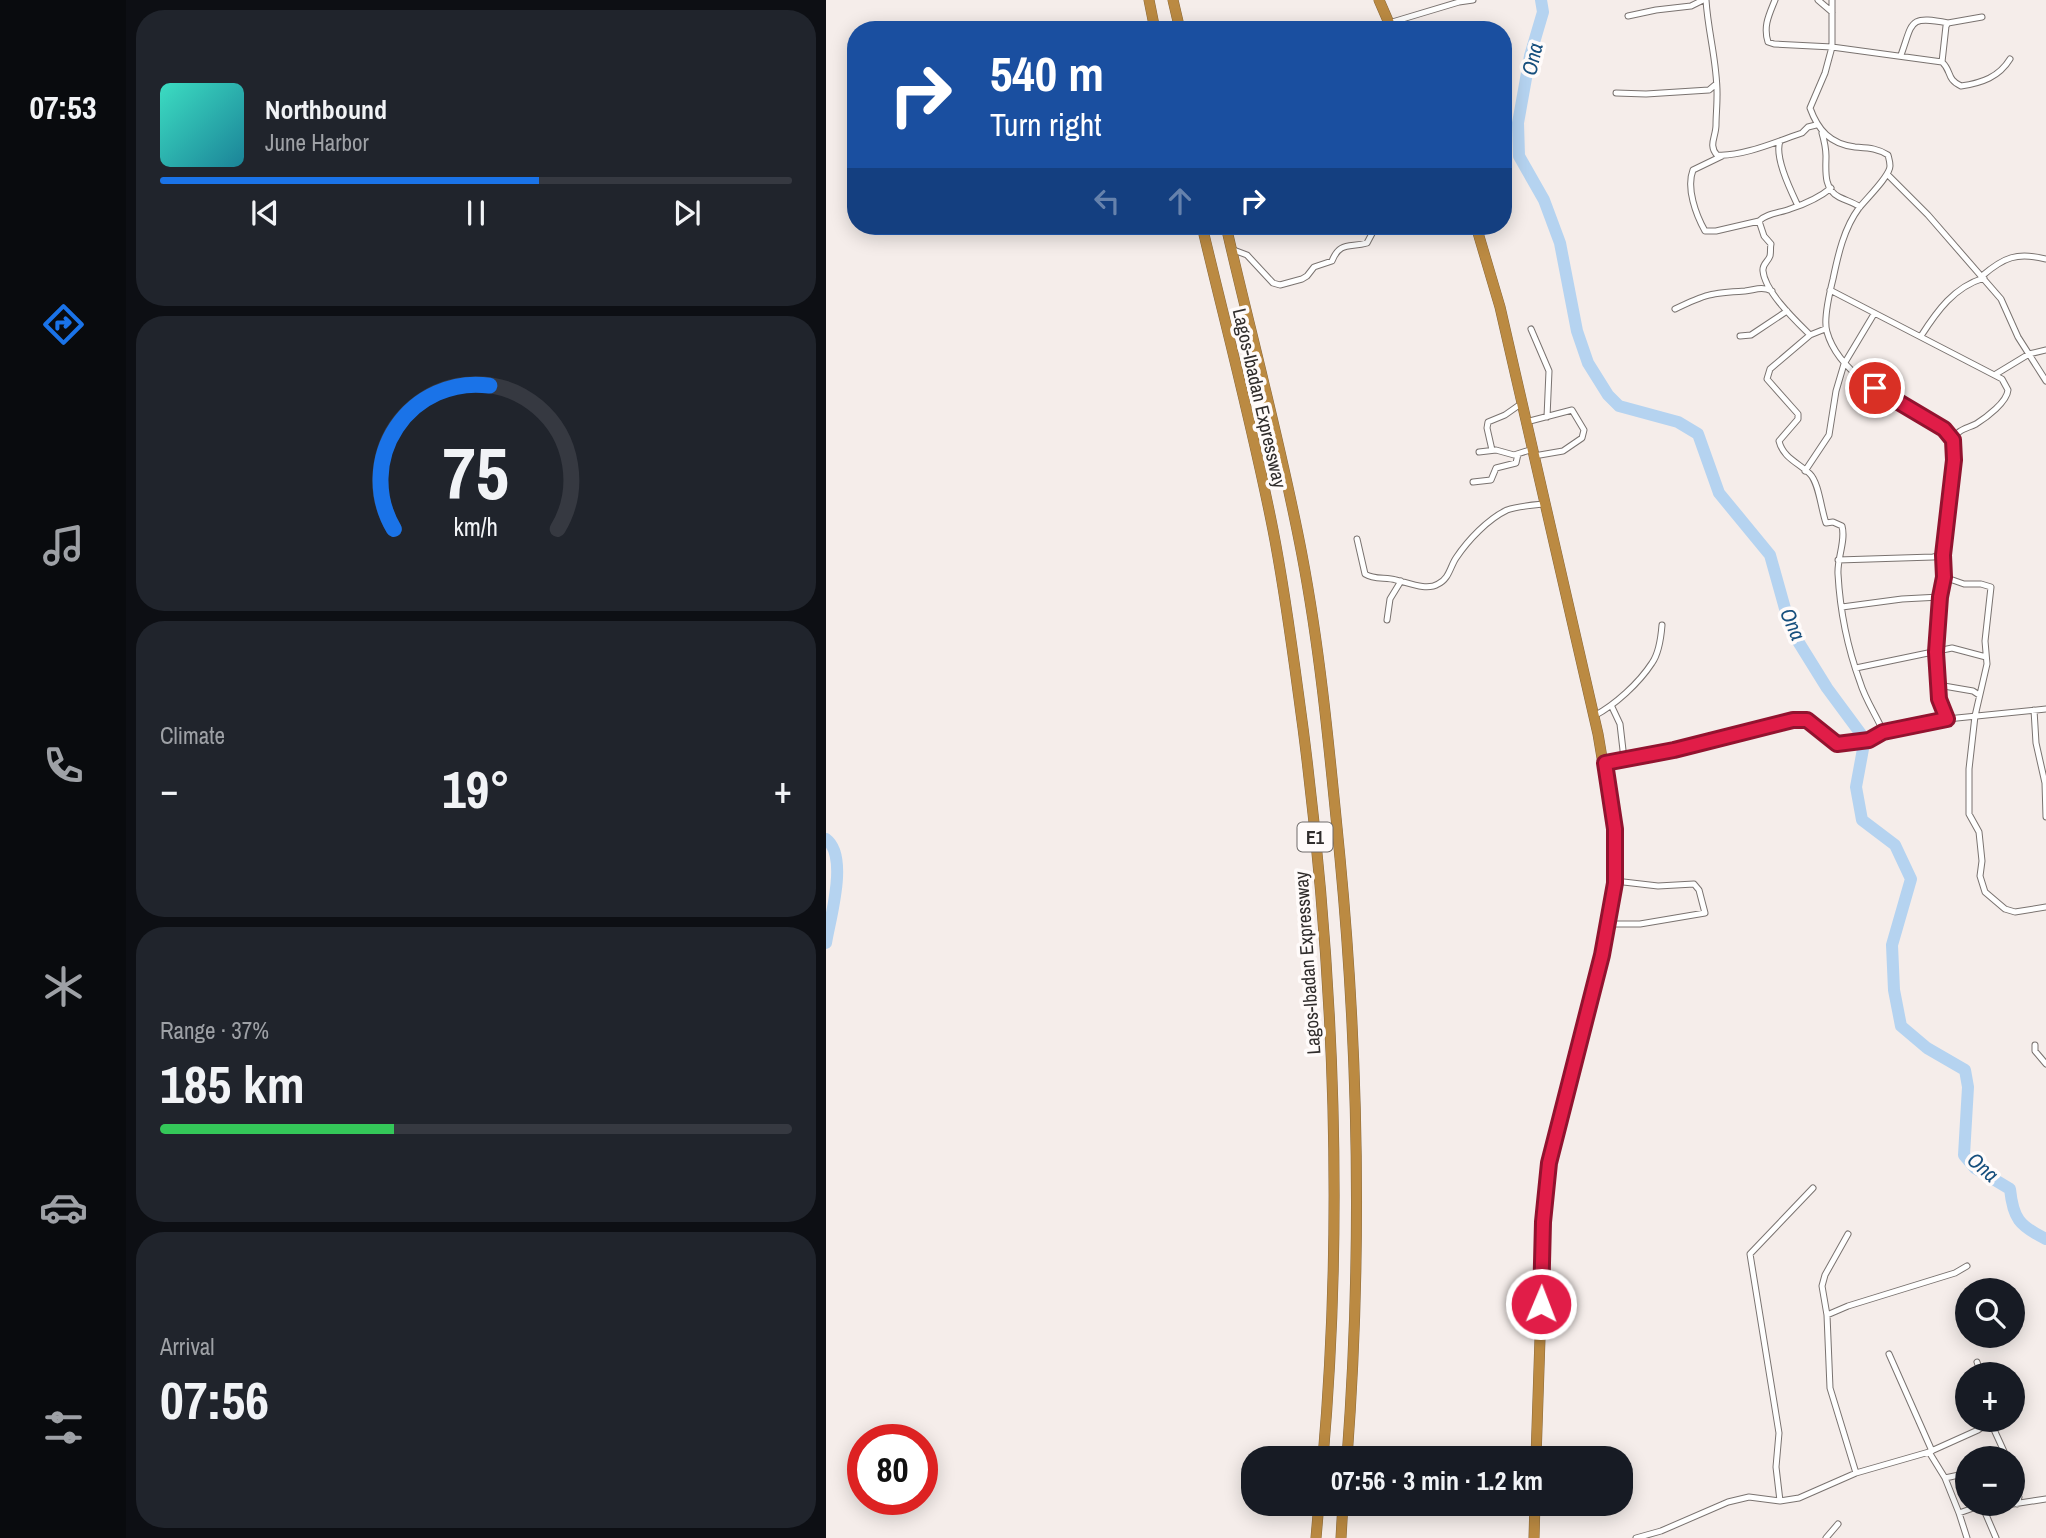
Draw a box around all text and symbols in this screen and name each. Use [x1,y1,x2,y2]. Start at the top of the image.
text: 540 m [990,40,1104,106]
water label: Ona [1514,40,1550,78]
icon: right [875,49,966,140]
text: 07:53 [29,86,97,129]
text: Northbound [265,92,387,127]
text: Turn right [990,103,1102,146]
text: June Harbor [265,127,369,158]
icon: left [1088,182,1126,220]
icon: ahead [1161,182,1199,220]
icon: right [1234,182,1272,220]
icon: previous [246,194,284,232]
icon: pause [457,194,495,232]
icon: next [668,194,706,232]
icon: directions [39,300,88,349]
street label: Lagos-Ibadan Expressway [1227,306,1293,491]
pin [1845,358,1905,418]
icon: arrive [1856,369,1894,407]
text: 75 [443,425,509,523]
text: km/h [454,510,498,544]
icon: music [39,521,88,570]
water label: Ona [1773,603,1813,645]
text: Climate [160,720,225,751]
icon: phone [39,741,88,790]
text: 19° [442,754,510,824]
text: − [160,764,178,815]
text: + [774,764,792,815]
road number: E1 [1298,822,1332,852]
street label: Lagos-Ibadan Expressway [1288,870,1326,1055]
icon: climate [39,962,88,1011]
text: Range · 37% [160,1015,269,1046]
text: 185 km [160,1049,305,1119]
water label: Ona [1961,1145,2005,1189]
icon: car [39,1183,88,1232]
position arrow [1504,1267,1578,1341]
map controls [1955,1278,2025,1516]
button: search [1955,1278,2025,1348]
text: Arrival [160,1331,215,1362]
button: + [1955,1362,2025,1432]
text: 07:56 [160,1365,269,1435]
icon: filters [39,1403,88,1452]
speed limit sign: 80 [847,1424,938,1515]
button: − [1955,1446,2025,1516]
text: 07:56 · 3 min · 1.2 km [1331,1463,1543,1498]

